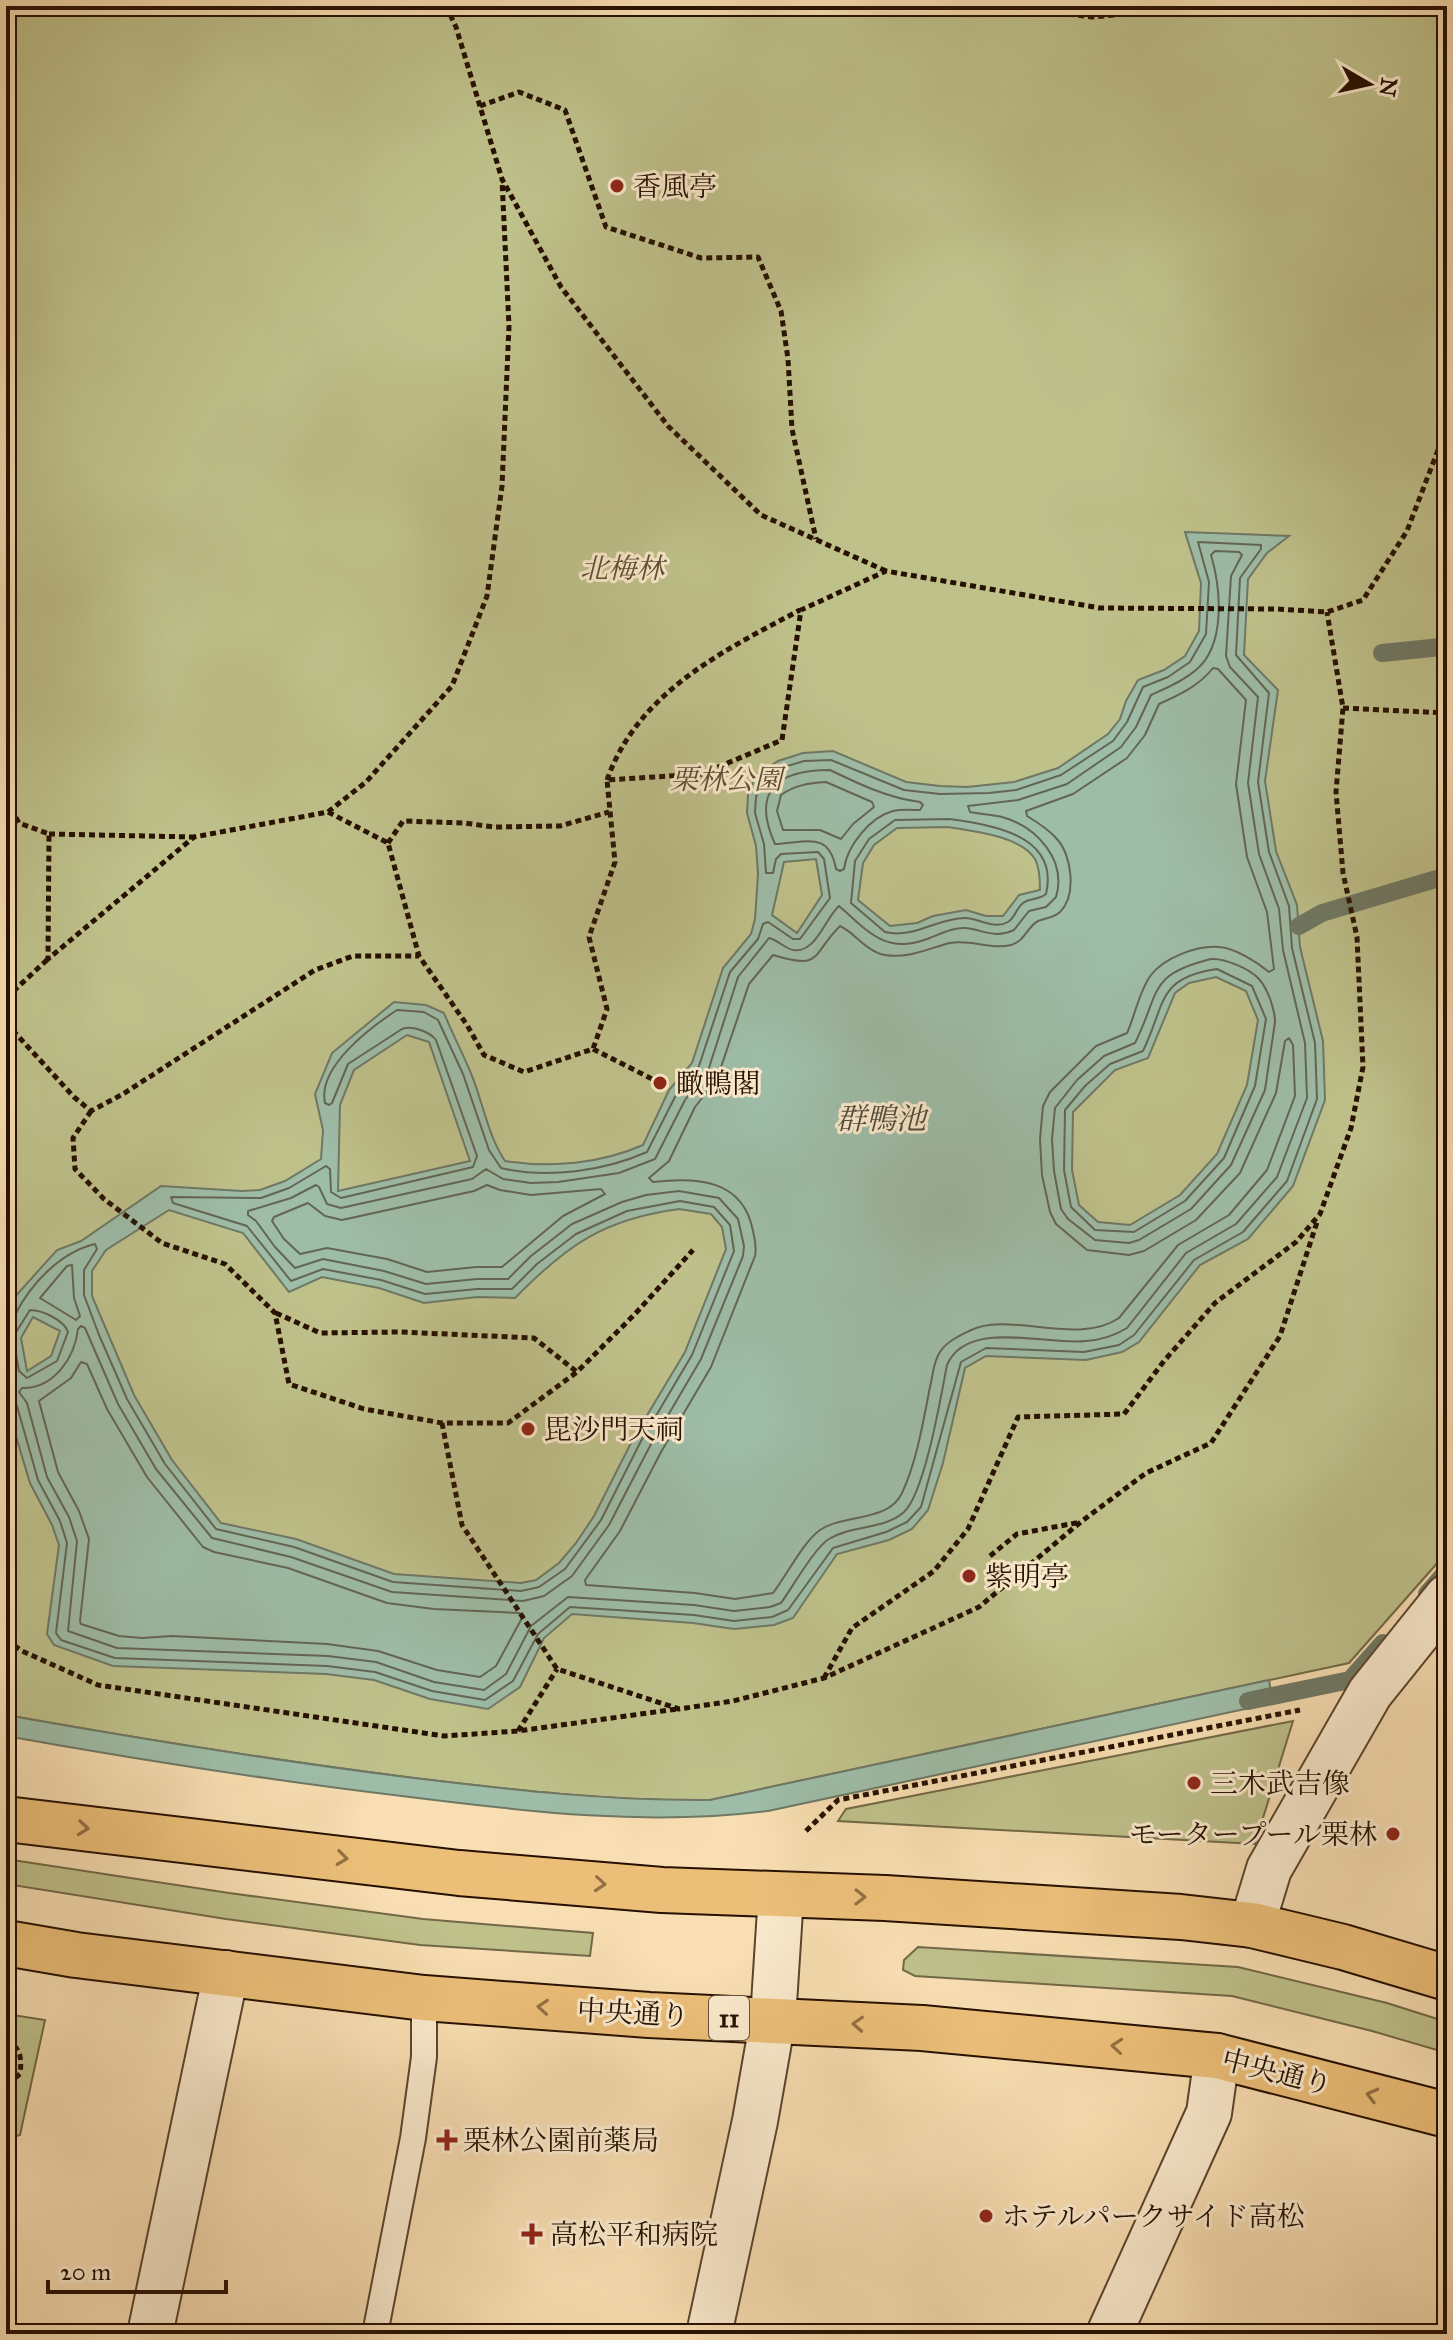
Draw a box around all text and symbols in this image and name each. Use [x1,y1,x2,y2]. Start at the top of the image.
north arrow [1329,44,1409,124]
text: N [1373,76,1403,99]
place label: 香風亭 [633,169,717,204]
marker: 香風亭 [608,177,626,195]
park label: 北梅林 [580,551,668,586]
park label: 栗林公園 [670,762,786,797]
place label: 瞰鴨閣 [676,1066,760,1101]
marker: 瞰鴨閣 [651,1074,669,1092]
water label: 群鴨池 [836,1101,929,1137]
place label: 毘沙門天祠 [544,1412,684,1447]
marker: 毘沙門天祠 [519,1420,537,1438]
place label: 紫明亭 [985,1559,1069,1594]
marker: 紫明亭 [960,1567,978,1585]
place label: 三木武吉像 [1210,1766,1350,1801]
marker: 三木武吉像 [1185,1774,1203,1792]
place label: モータープール栗林 [1129,1817,1377,1852]
one-way arrow [77,1820,90,1837]
marker: モータープール栗林 [1384,1825,1402,1843]
one-way arrow [336,1850,349,1867]
one-way arrow [594,1876,607,1893]
one-way arrow [854,1888,867,1906]
street label: 中央通り [576,1993,690,2033]
road number: 11 [709,1996,749,2040]
one-way arrow [536,1999,549,2016]
one-way arrow [851,2016,864,2033]
one-way arrow [1110,2038,1123,2055]
street label: 中央通り [1218,2041,1336,2103]
one-way arrow [1365,2088,1379,2105]
place label: 栗林公園前薬局 [463,2123,659,2158]
marker: 栗林公園前薬局 [438,2131,456,2149]
place label: ホテルパークサイド高松 [1002,2199,1305,2234]
marker: ホテルパークサイド高松 [977,2207,995,2225]
place label: 高松平和病院 [550,2217,718,2252]
marker: 高松平和病院 [521,2223,543,2245]
scale bar [48,2244,226,2294]
text: 20 m [60,2257,111,2287]

